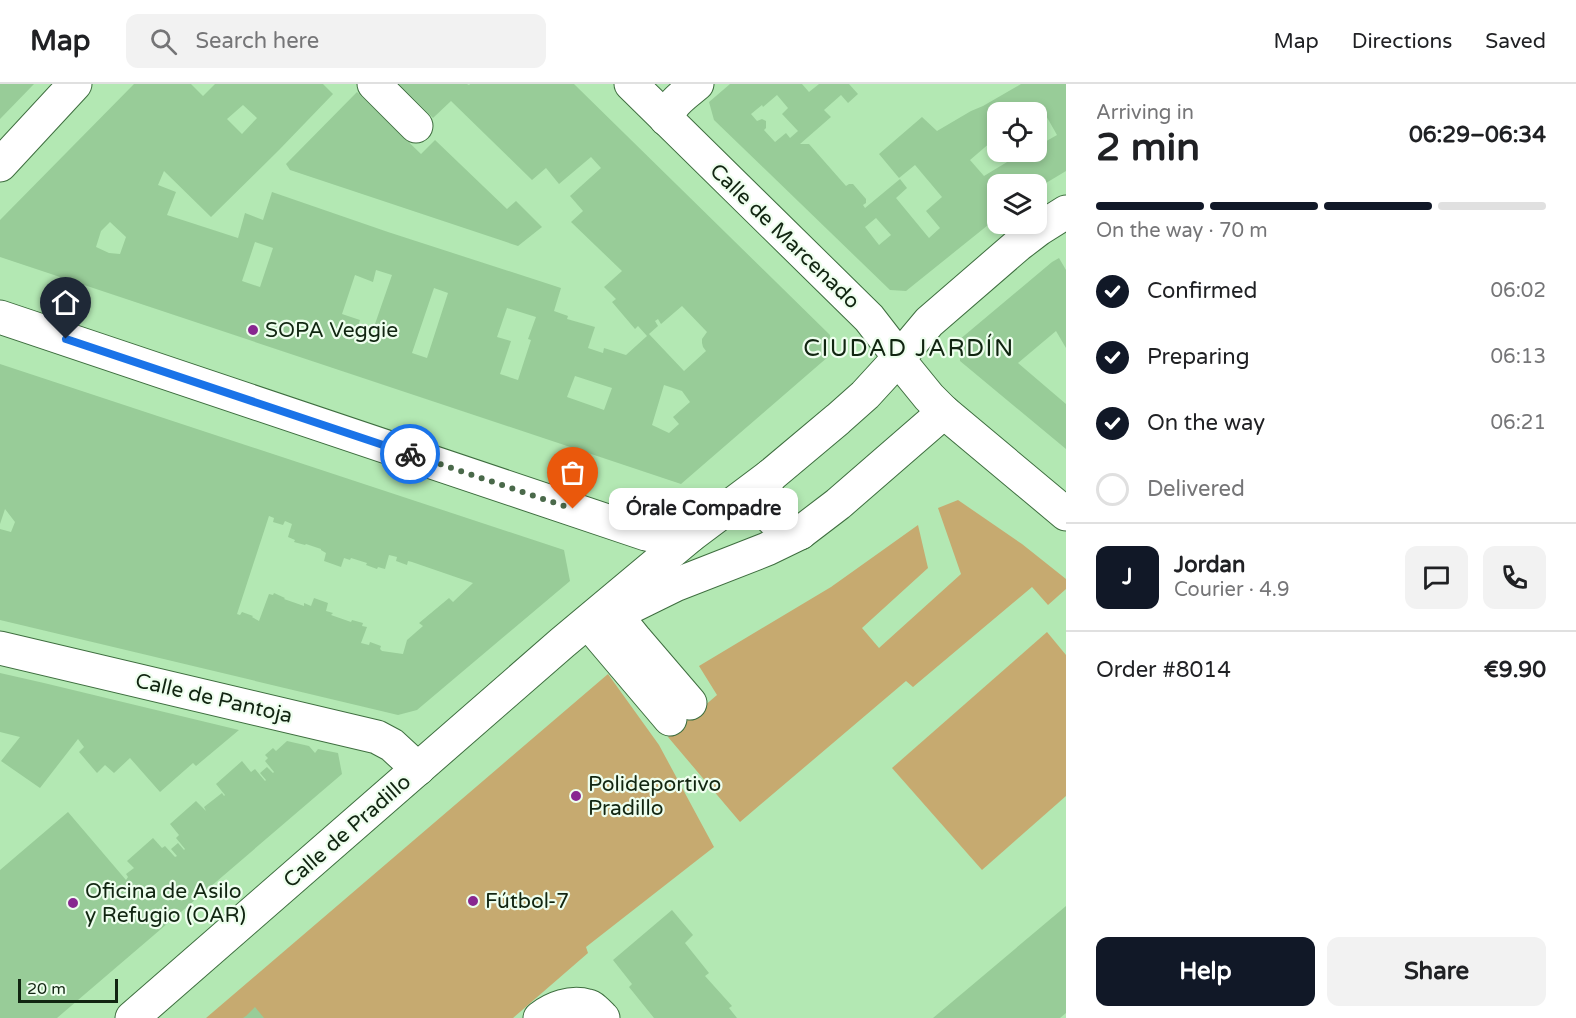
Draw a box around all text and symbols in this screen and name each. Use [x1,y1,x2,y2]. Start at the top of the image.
search box [126,14,546,68]
text: Map [30,24,90,58]
icon: search [147,25,180,58]
text: Search here [195,28,319,54]
text: Map [1273,29,1319,54]
text: Directions [1352,29,1452,54]
text: Saved [1485,29,1546,54]
text: Arriving in [1096,101,1194,125]
map controls [987,102,1047,234]
button: locate [987,102,1047,162]
text: 06:29–06:34 [1409,122,1546,148]
text: 2 min [1096,124,1200,171]
street label: Calle de Marcenado [705,159,865,314]
button: layers [987,174,1047,234]
text: On the way · 70 m [1096,219,1268,243]
icon: check [1096,275,1129,308]
pin [40,277,91,339]
text: Confirmed [1147,278,1257,304]
text: 06:02 [1491,279,1546,303]
icon: home [49,286,82,319]
place label: SOPA Veggie [265,318,398,343]
marker: SOPA Veggie [246,323,260,337]
district label: CIUDAD JARDÍN [803,333,1015,363]
icon: check [1096,341,1129,374]
text: Preparing [1147,344,1250,370]
text: 06:13 [1491,345,1546,369]
icon: check [1096,407,1129,440]
text: On the way [1147,410,1265,436]
text: 06:21 [1491,411,1546,435]
courier [380,424,440,484]
icon: bike [394,438,427,471]
pin [547,447,598,509]
icon: bag [556,456,589,489]
text: Delivered [1147,476,1245,502]
callout: Órale Compadre [609,488,798,530]
text: Órale Compadre [626,497,781,521]
button: chat [1405,546,1468,609]
button: phone [1483,546,1546,609]
text: Jordan [1174,552,1245,578]
text: J [1122,564,1133,590]
text: Courier · 4.9 [1174,578,1289,602]
text: Order #8014 [1096,657,1231,683]
text: €9.90 [1484,657,1546,683]
street label: Calle de Pantoja [133,668,295,729]
street label: Calle de Pradillo [279,769,416,893]
place label: Polideportivo Pradillo [588,772,721,821]
marker: Polideportivo Pradillo [569,789,583,803]
place label: Oficina de Asilo y Refugio (OAR) [85,879,246,928]
place label: Fútbol-7 [485,889,569,914]
marker: Fútbol-7 [466,894,480,908]
marker: Oficina de Asilo y Refugio (OAR) [66,896,80,910]
button: Help [1096,937,1315,1006]
button: Share [1327,937,1546,1006]
scale bar [18,976,118,1004]
text: 20 m [27,979,66,999]

